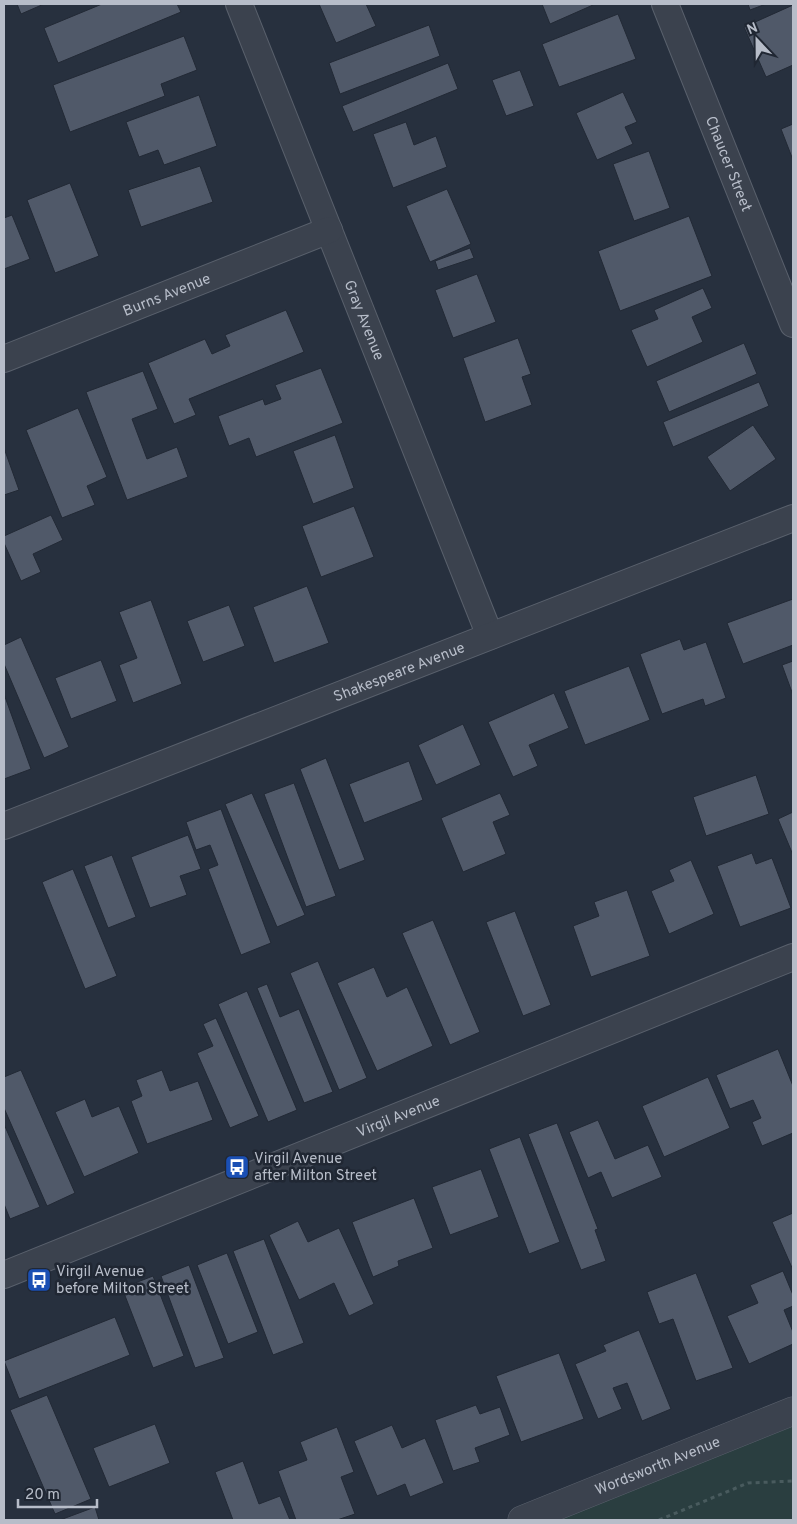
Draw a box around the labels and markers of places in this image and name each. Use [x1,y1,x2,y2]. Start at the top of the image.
place label: Virgil Avenue after Milton Street [254,1150,377,1186]
bus stop icon: Virgil Avenue after Milton Street [224,1154,250,1180]
place label: Virgil Avenue before Milton Street [56,1263,189,1299]
bus stop icon: Virgil Avenue before Milton Street [26,1267,52,1293]

